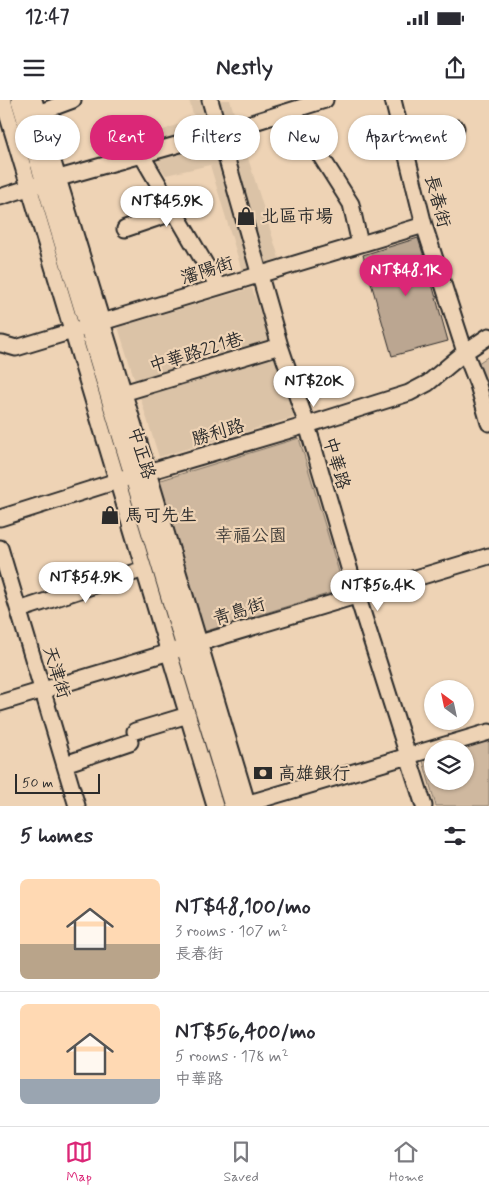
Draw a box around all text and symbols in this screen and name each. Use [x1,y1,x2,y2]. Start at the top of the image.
text: 12:47 [25,5,69,30]
icon: menu [20,54,48,82]
text: Nestly [216,54,273,82]
icon: share [441,54,469,82]
chip: Buy [15,115,80,160]
chip: Rent [90,115,164,160]
chip: Filters [174,115,260,160]
chip: New [270,115,338,160]
chip: Apartment [348,115,466,160]
street label: 長春街 [418,172,456,230]
pin: NT$45.9K [115,186,219,228]
text: NT$45.9K [131,191,203,212]
shop icon: 北區市場 [235,205,257,227]
place label: 北區市場 [261,205,333,229]
street label: 瀋陽街 [178,252,237,290]
pin: NT$48.1K [354,254,458,297]
text: NT$48.1K [371,260,441,281]
street label: 中華路221巷 [146,327,246,379]
pin: NT$20K [273,366,355,408]
text: NT$20K [284,371,344,392]
street label: 勝利路 [189,414,248,452]
street label: 中正路 [122,424,160,483]
street label: 中華路 [317,434,355,493]
shop icon: 馬可先生 [99,504,121,526]
place label: 馬可先生 [125,504,197,528]
park label: 幸福公園 [215,524,287,548]
pin: NT$54.9K [34,562,138,604]
text: NT$54.9K [50,567,122,588]
pin: NT$56.4K [326,570,430,612]
text: NT$56.4K [341,575,415,596]
street label: 青島街 [210,593,269,631]
street label: 天津街 [37,643,75,702]
north arrow [424,680,474,730]
map controls [424,680,474,790]
button: layers [424,740,474,790]
bank icon: 高雄銀行 [252,762,274,784]
place label: 高雄銀行 [278,762,350,786]
scale bar [15,771,100,794]
text: 50 m [22,774,53,792]
text: 5 homes [20,822,93,850]
icon: filters [441,822,469,850]
text: NT$48,100/mo [175,893,311,921]
icon: home [60,899,120,959]
text: 3 rooms · 107 m² [175,921,288,942]
text: 長春街 [175,944,223,965]
text: NT$56,400/mo [175,1018,315,1046]
icon: home [60,1024,120,1084]
text: 5 rooms · 178 m² [175,1046,289,1067]
text: 中華路 [175,1069,223,1090]
tab: Map [65,1138,93,1186]
tab: Saved [223,1138,259,1186]
tab: Home [389,1138,424,1186]

